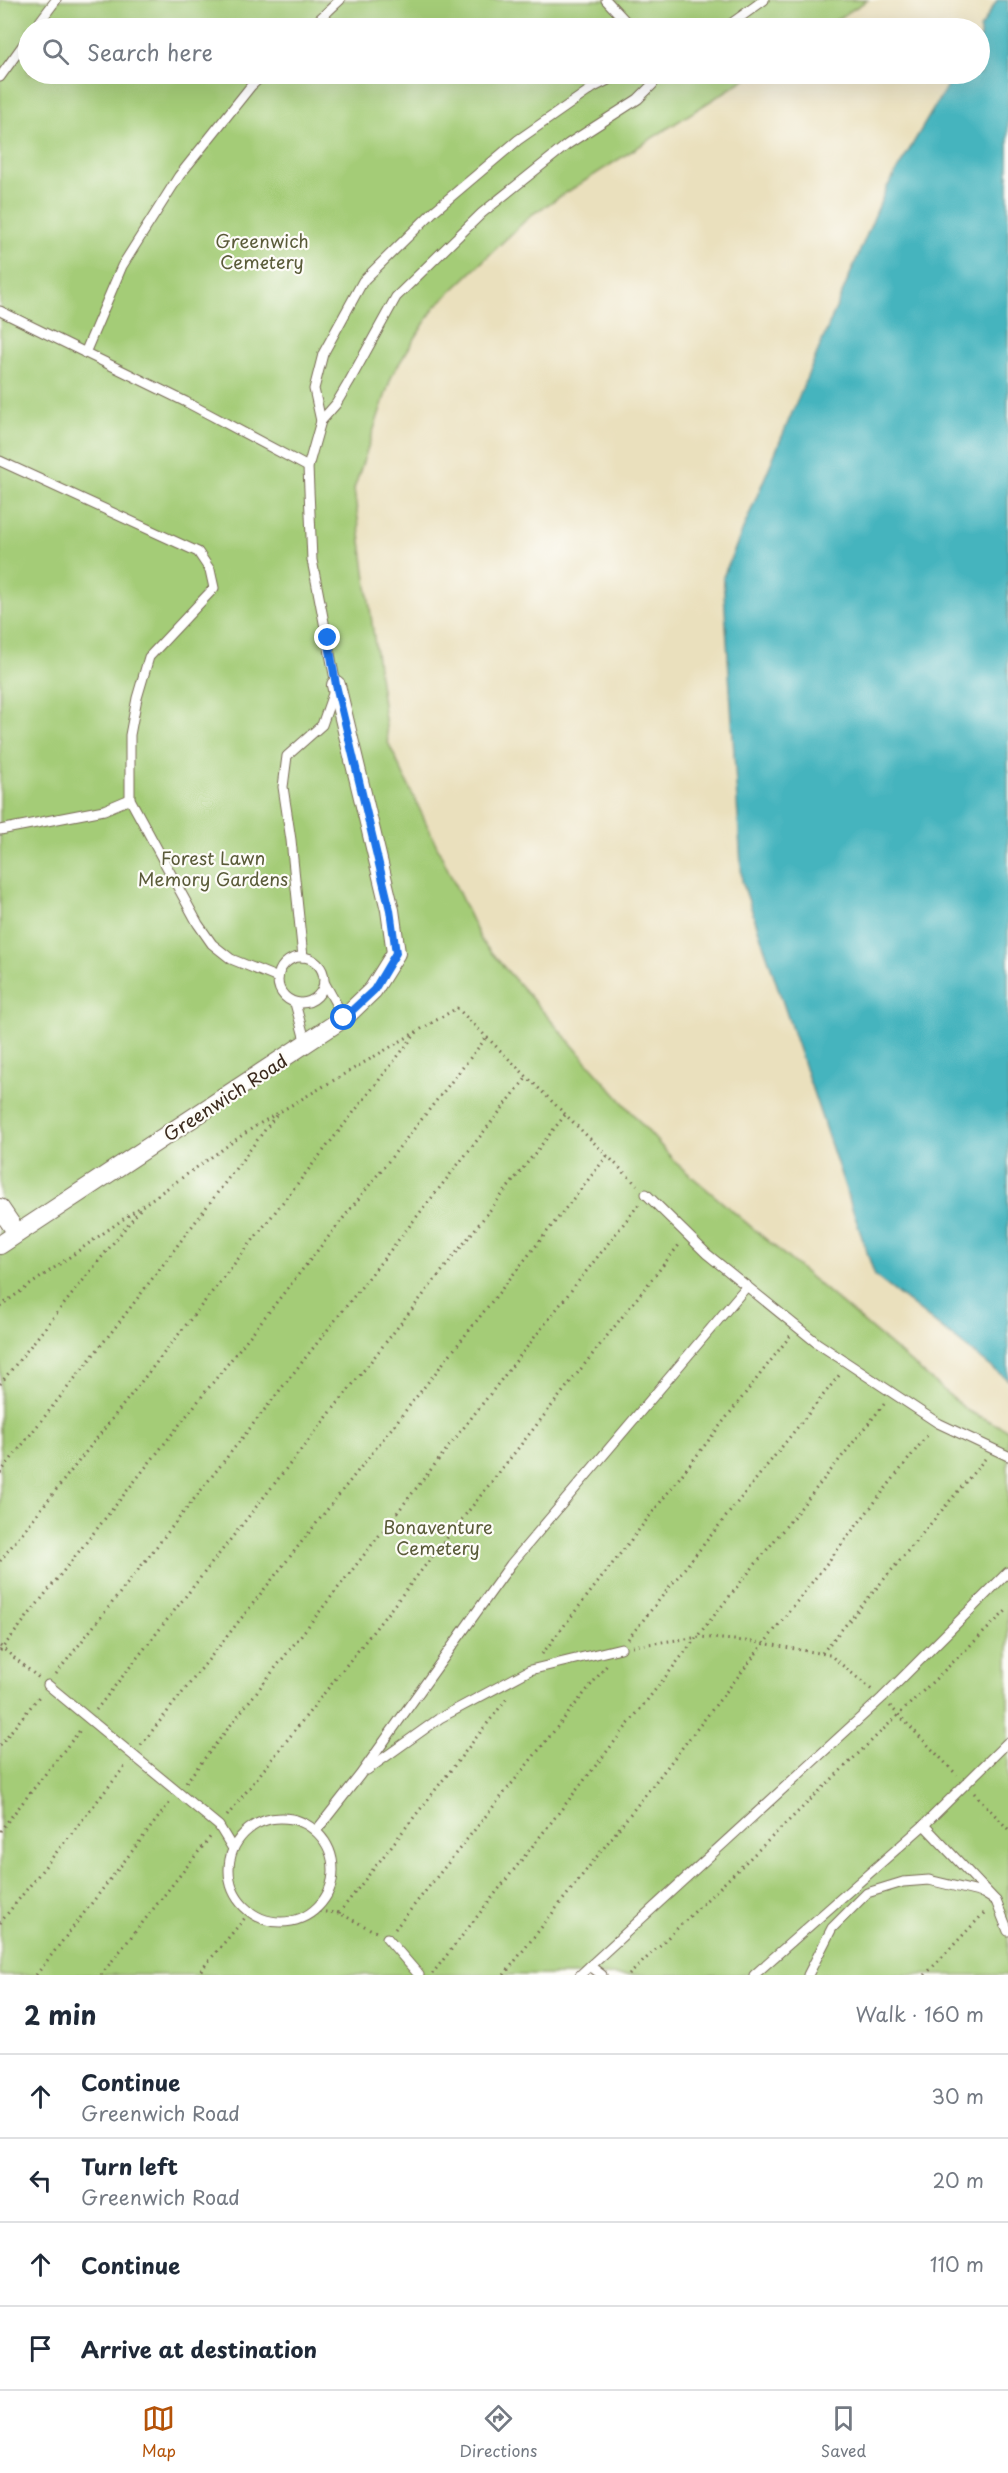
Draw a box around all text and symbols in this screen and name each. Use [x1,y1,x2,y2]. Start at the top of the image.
search box [18,18,990,84]
icon: search [39,35,72,68]
text: Search here [87,35,213,68]
park label: Greenwich Cemetery [215,227,309,275]
route end [314,624,340,650]
park label: Forest Lawn Memory Gardens [138,844,288,892]
route start [330,1004,356,1030]
street label: Greenwich Road [158,1047,292,1147]
park label: Bonaventure Cemetery [383,1513,493,1561]
text: 2 min [24,1995,97,2034]
text: Walk · 160 m [856,1999,984,2029]
text: Continue [81,2065,180,2098]
icon: ahead [24,2080,57,2113]
text: 30 m [931,2081,984,2111]
text: Greenwich Road [81,2098,240,2128]
text: Turn left [81,2149,178,2182]
icon: left [24,2164,57,2197]
text: 20 m [932,2165,984,2195]
text: Greenwich Road [81,2182,240,2212]
icon: ahead [24,2248,57,2281]
text: Continue [81,2248,180,2281]
text: 110 m [930,2249,984,2279]
icon: arrive [24,2332,57,2365]
text: Arrive at destination [81,2332,317,2365]
tab: Map [142,2402,176,2462]
tab: Directions [459,2402,537,2462]
tab: Saved [821,2402,866,2462]

